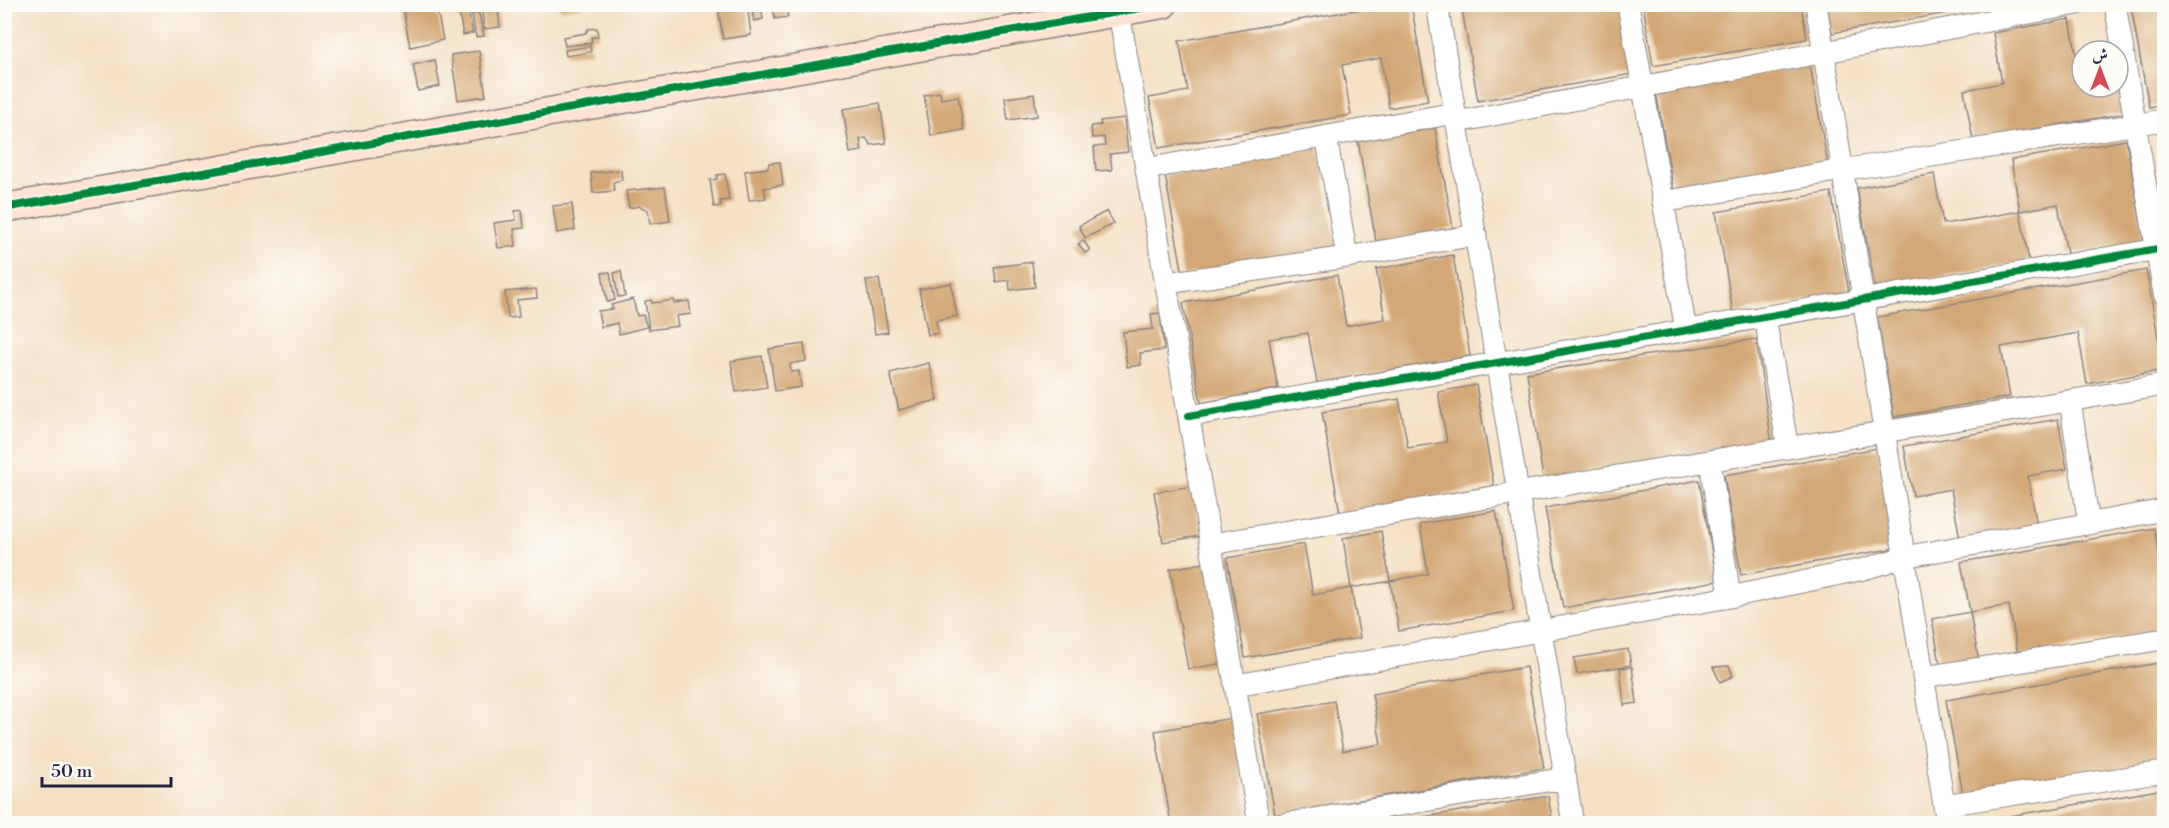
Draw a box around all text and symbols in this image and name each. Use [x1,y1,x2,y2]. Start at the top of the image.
north arrow [2070,39,2130,99]
text: ش [2092,45,2108,65]
scale bar [42,750,171,788]
text: 50 m [51,760,93,783]

